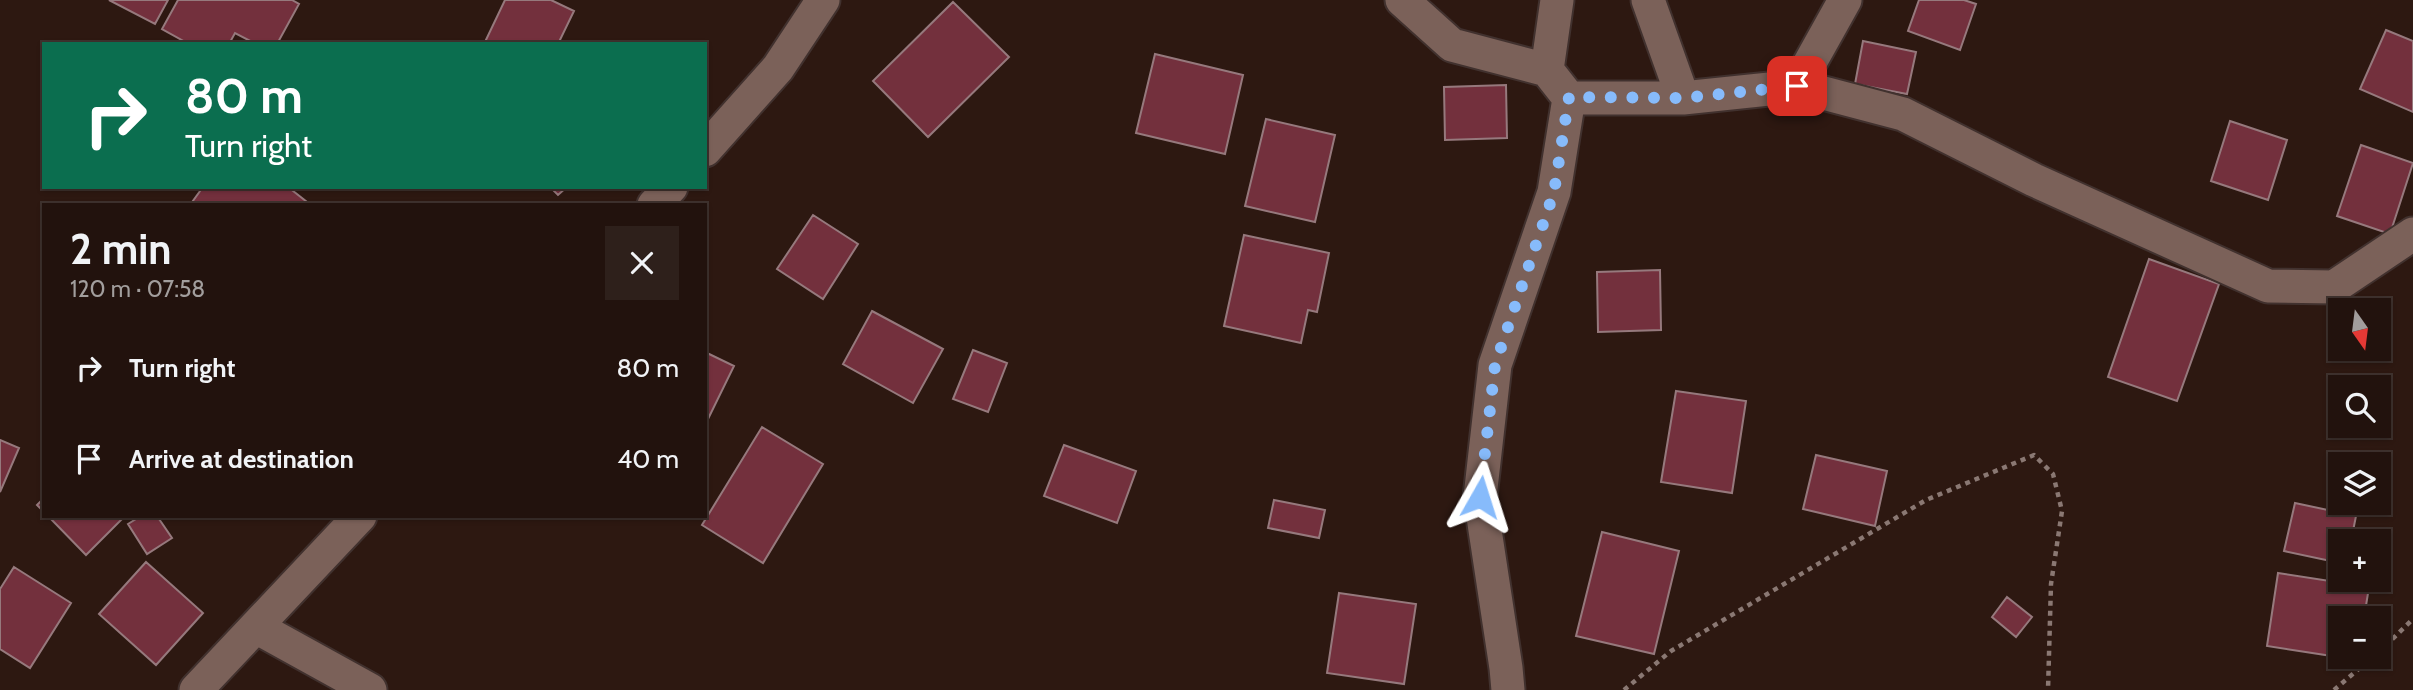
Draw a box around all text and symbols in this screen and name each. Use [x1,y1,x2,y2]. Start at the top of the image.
pin [1767,56,1827,116]
text: 80 m [185,66,303,125]
icon: arrive [1778,67,1816,105]
icon: right [70,70,161,161]
text: Turn right [185,126,312,165]
text: 2 min [70,223,171,275]
button: close [605,226,679,300]
text: 120 m · 07:58 [70,275,205,303]
north arrow [2328,298,2390,360]
map controls [2328,298,2391,669]
icon: right [70,349,108,387]
text: Turn right [129,352,235,384]
text: 80 m [616,352,679,384]
button: search [2328,375,2391,438]
icon: arrive [70,440,108,478]
text: Arrive at destination [129,443,354,475]
text: 40 m [617,443,679,475]
button: layers [2328,452,2391,515]
position arrow [1443,460,1517,534]
button: + [2328,529,2391,592]
button: − [2328,606,2391,669]

